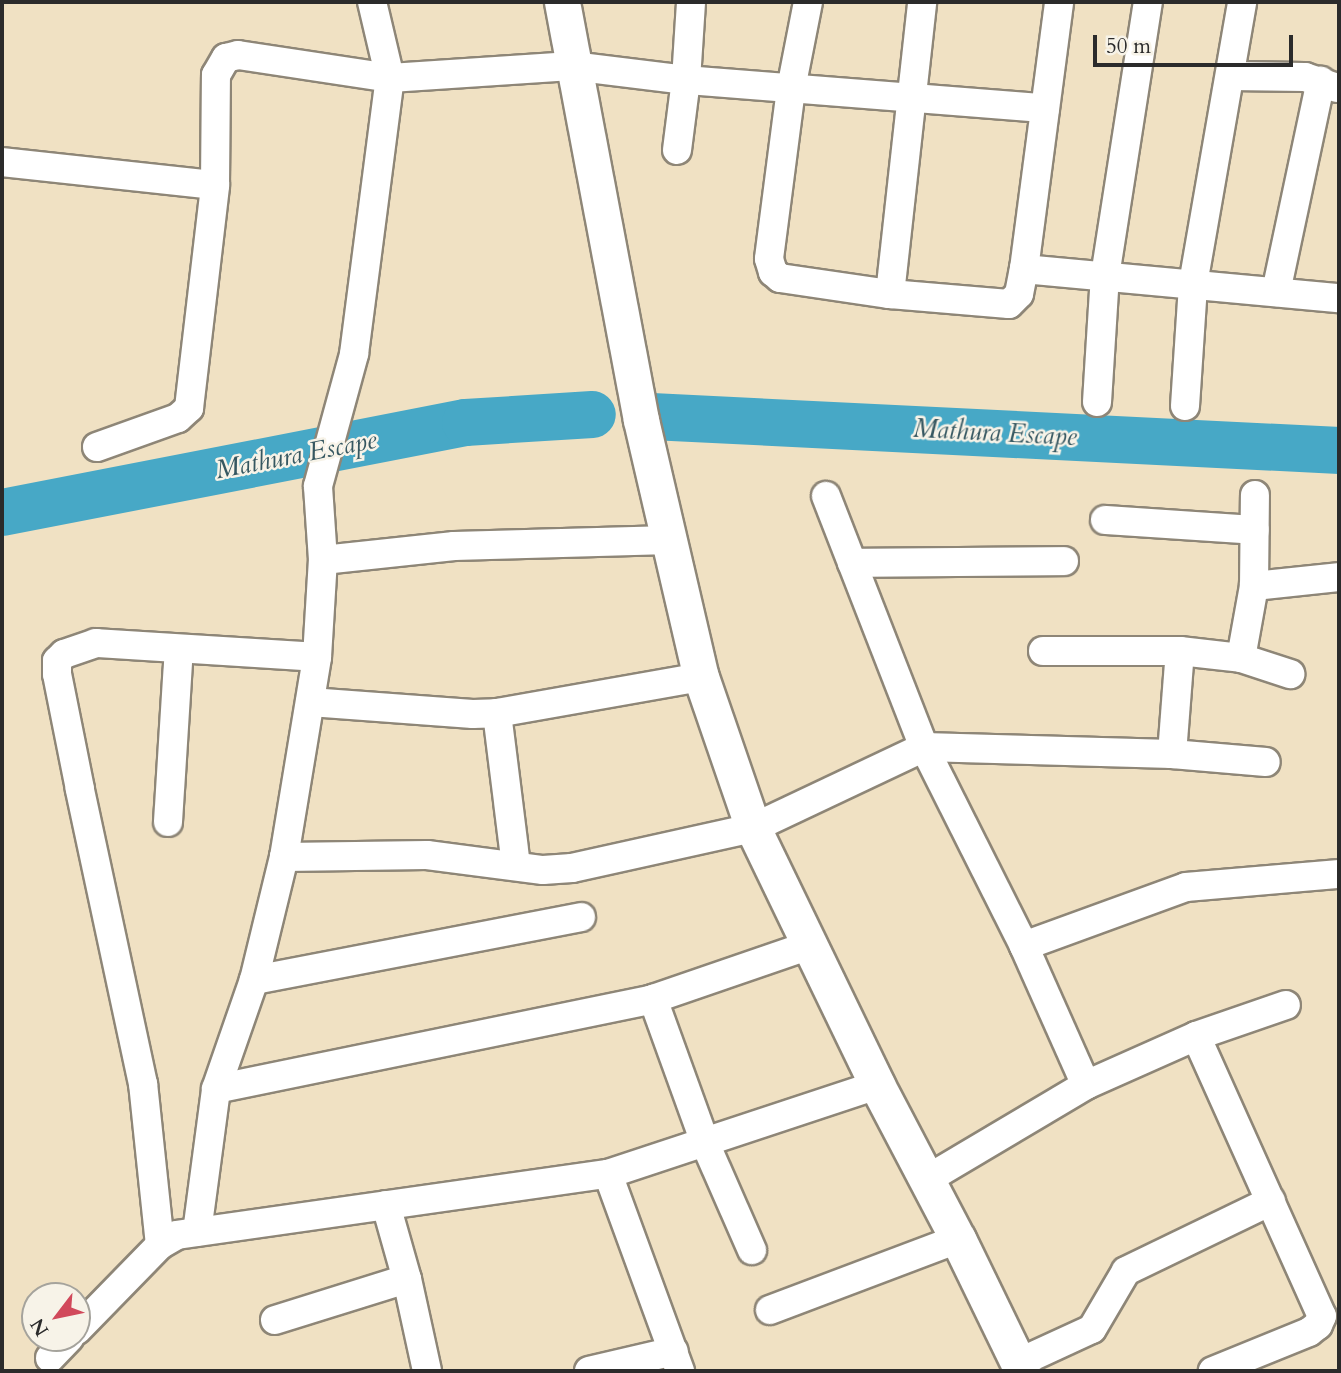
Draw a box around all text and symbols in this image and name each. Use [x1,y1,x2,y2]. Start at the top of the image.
scale bar [1096,21,1296,65]
text: 50 m [1106,32,1151,61]
water label: Mathura Escape [912,413,1078,453]
water label: Mathura Escape [213,424,379,486]
north arrow [21,1282,91,1352]
text: N [24,1313,55,1341]

